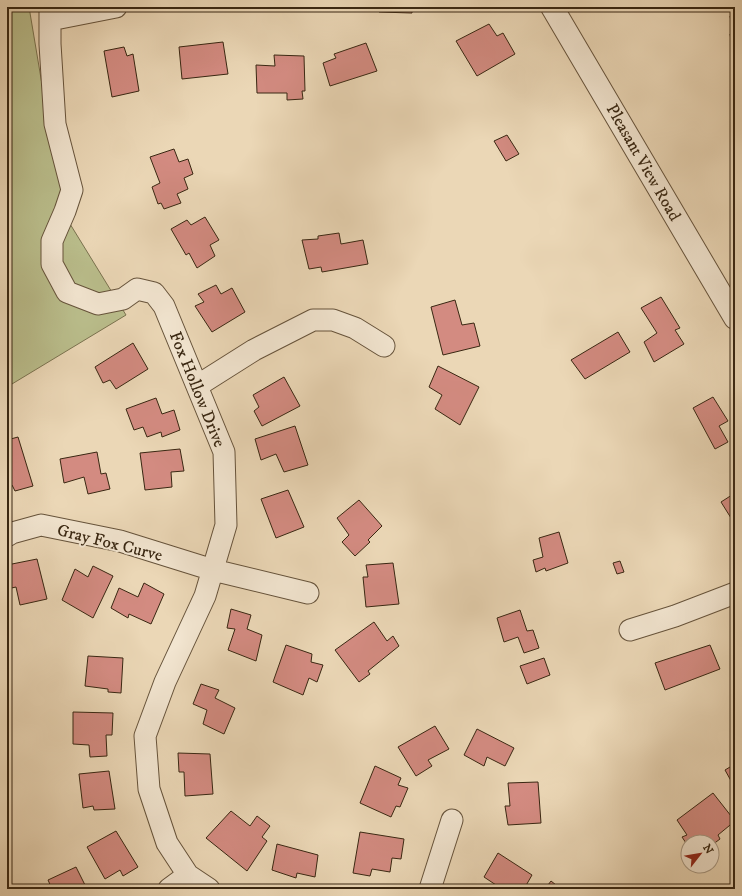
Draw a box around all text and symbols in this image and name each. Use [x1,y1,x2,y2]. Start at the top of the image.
street label: Pleasant View Road [601,100,686,225]
street label: Fox Hollow Drive [164,328,230,451]
street label: Gray Fox Curve [55,519,165,567]
north arrow [680,834,720,874]
text: N [699,842,716,857]

